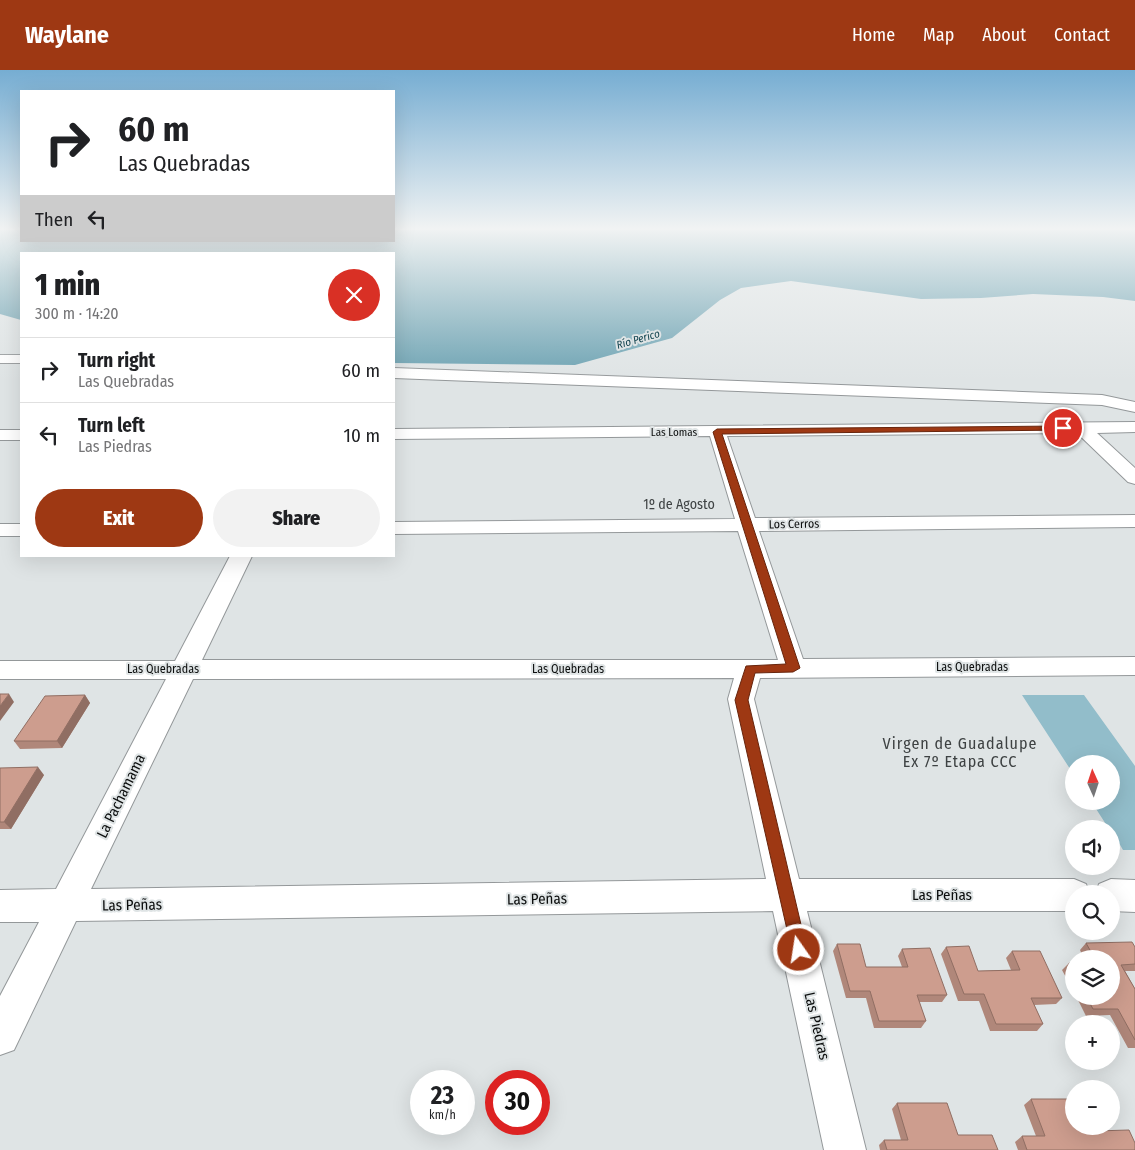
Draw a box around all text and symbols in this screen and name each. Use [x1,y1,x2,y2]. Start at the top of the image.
text: Waylane [25,21,109,49]
text: Home [852,24,895,46]
text: Map [923,24,954,46]
text: About [982,24,1026,46]
text: Contact [1054,24,1110,46]
text: 60 m [118,108,189,150]
icon: right [35,110,100,175]
text: Las Quebradas [118,150,250,177]
icon: left [83,205,111,233]
text: Then [35,208,73,231]
text: 1 min [35,267,100,303]
button: close [328,269,380,321]
text: 300 m · 14:20 [35,304,119,323]
water label: Río Perico [615,327,661,352]
text: Turn right [78,349,155,372]
icon: right [35,356,63,384]
text: 60 m [342,359,380,382]
text: Las Quebradas [78,372,174,391]
pin [1042,407,1084,449]
text: Turn left [78,414,145,437]
icon: arrive [1049,414,1077,442]
icon: left [35,421,63,449]
text: 10 m [344,424,380,447]
street label: Las Lomas [651,426,697,439]
text: Las Piedras [78,437,152,456]
button: Exit [35,489,203,547]
button: Share [213,489,380,547]
district label: 1º de Agosto [643,496,715,513]
street label: Los Cerros [769,517,819,531]
street label: Las Quebradas [936,660,1008,674]
street label: Las Quebradas [127,662,199,676]
street label: Las Quebradas [532,662,604,676]
district label: Virgen de Guadalupe Ex 7º Etapa CCC [883,734,1037,771]
street label: La Pachamama [93,751,149,841]
north arrow [1065,755,1120,810]
map controls [1065,755,1120,1135]
button: sound [1065,820,1120,875]
button: search [1065,885,1120,940]
street label: Las Peñas [912,886,972,904]
street label: Las Peñas [507,889,567,909]
street label: Las Peñas [102,895,162,915]
position arrow [772,923,824,975]
button: layers [1065,950,1120,1005]
street label: Las Piedras [800,990,834,1062]
button: + [1065,1015,1120,1070]
speed limit sign: 30 [485,1070,550,1135]
button: − [1065,1080,1120,1135]
text: 23 [431,1081,454,1111]
text: km/h [429,1108,456,1122]

